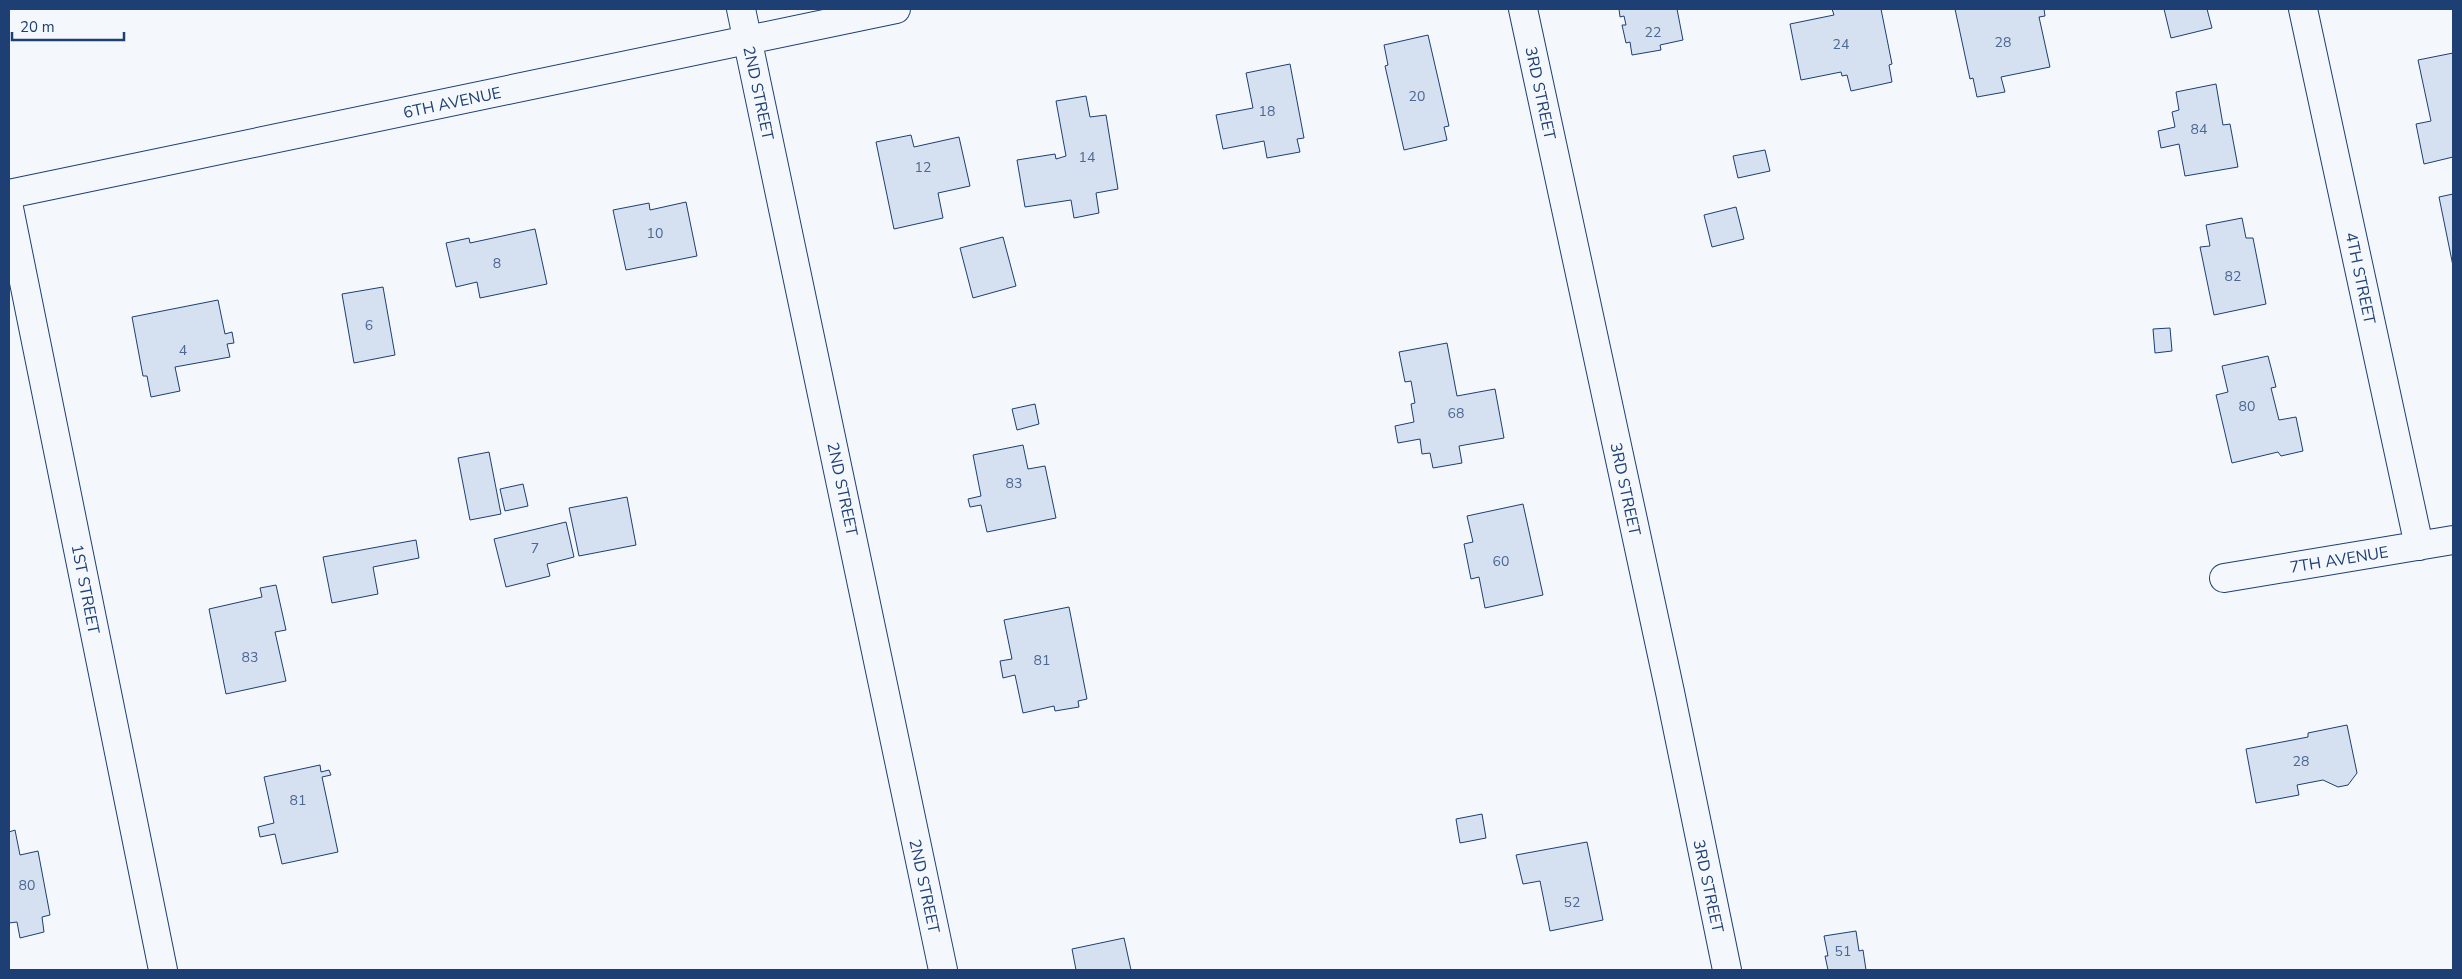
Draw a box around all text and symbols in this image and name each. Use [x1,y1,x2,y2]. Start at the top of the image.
scale bar [12,10,125,42]
text: 20 m [20,17,55,37]
house number: 22 [1645,23,1661,42]
house number: 28 [1995,33,2011,52]
house number: 24 [1833,35,1849,54]
street label: 2ND STREET [737,44,779,143]
street label: 3RD STREET [1519,45,1561,142]
street label: 6TH AVENUE [401,82,503,124]
house number: 20 [1409,87,1425,106]
house number: 18 [1259,102,1275,121]
house number: 84 [2191,120,2207,139]
house number: 14 [1079,148,1095,167]
house number: 12 [915,158,931,177]
house number: 10 [647,224,663,243]
street label: 4TH STREET [2340,230,2381,327]
house number: 8 [493,254,501,273]
house number: 82 [2225,267,2241,286]
house number: 6 [365,316,373,335]
house number: 4 [179,341,187,360]
house number: 80 [2239,397,2255,416]
house number: 68 [1448,404,1464,423]
street label: 2ND STREET [821,440,863,539]
street label: 3RD STREET [1604,441,1646,538]
house number: 83 [1006,474,1022,493]
house number: 7 [531,539,539,558]
street label: 7TH AVENUE [2288,541,2390,579]
street label: 1ST STREET [66,542,105,636]
house number: 60 [1493,552,1509,571]
house number: 83 [242,648,258,667]
house number: 81 [1034,651,1050,670]
house number: 28 [2293,752,2309,771]
house number: 81 [290,791,306,810]
street label: 2ND STREET [903,837,945,936]
street label: 3RD STREET [1687,838,1729,935]
house number: 80 [19,876,35,895]
house number: 52 [1564,893,1580,912]
house number: 51 [1835,942,1851,961]

